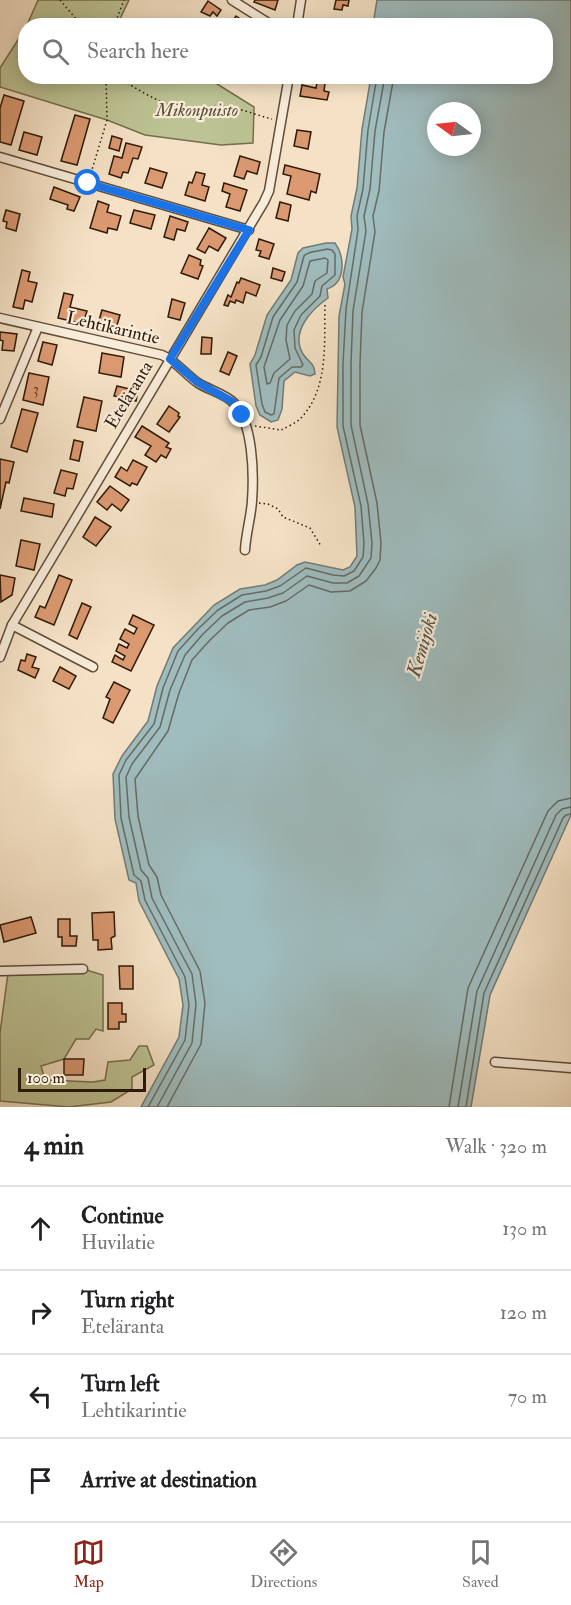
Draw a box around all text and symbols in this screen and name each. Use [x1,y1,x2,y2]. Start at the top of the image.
search box [18,18,553,84]
icon: search [39,35,72,68]
text: Search here [87,37,189,65]
park label: Mikonpuisto [155,99,238,122]
north arrow [427,102,481,156]
route start [74,169,100,195]
street label: Lehtikarintie [64,306,162,350]
street label: Eteläranta [100,356,158,433]
house number: 3 [33,380,39,399]
route end [228,401,254,427]
water label: Kemijoki [401,610,443,681]
scale bar [18,1065,146,1092]
text: 100 m [27,1068,65,1088]
text: 4 min [24,1130,84,1162]
text: Walk · 320 m [445,1134,547,1159]
text: Continue [81,1202,164,1230]
icon: ahead [24,1212,57,1245]
text: 130 m [502,1216,547,1241]
text: Huvilatie [81,1230,155,1255]
text: Turn right [81,1286,174,1314]
icon: right [24,1296,57,1329]
text: 120 m [500,1300,547,1325]
text: Eteläranta [81,1314,164,1339]
text: Turn left [81,1370,160,1398]
icon: left [24,1380,57,1413]
text: 70 m [508,1384,547,1409]
text: Lehtikarintie [81,1398,187,1423]
icon: arrive [24,1464,57,1497]
text: Arrive at destination [81,1466,257,1494]
tab: Map [72,1536,105,1592]
tab: Directions [250,1536,317,1592]
tab: Saved [462,1536,499,1592]

